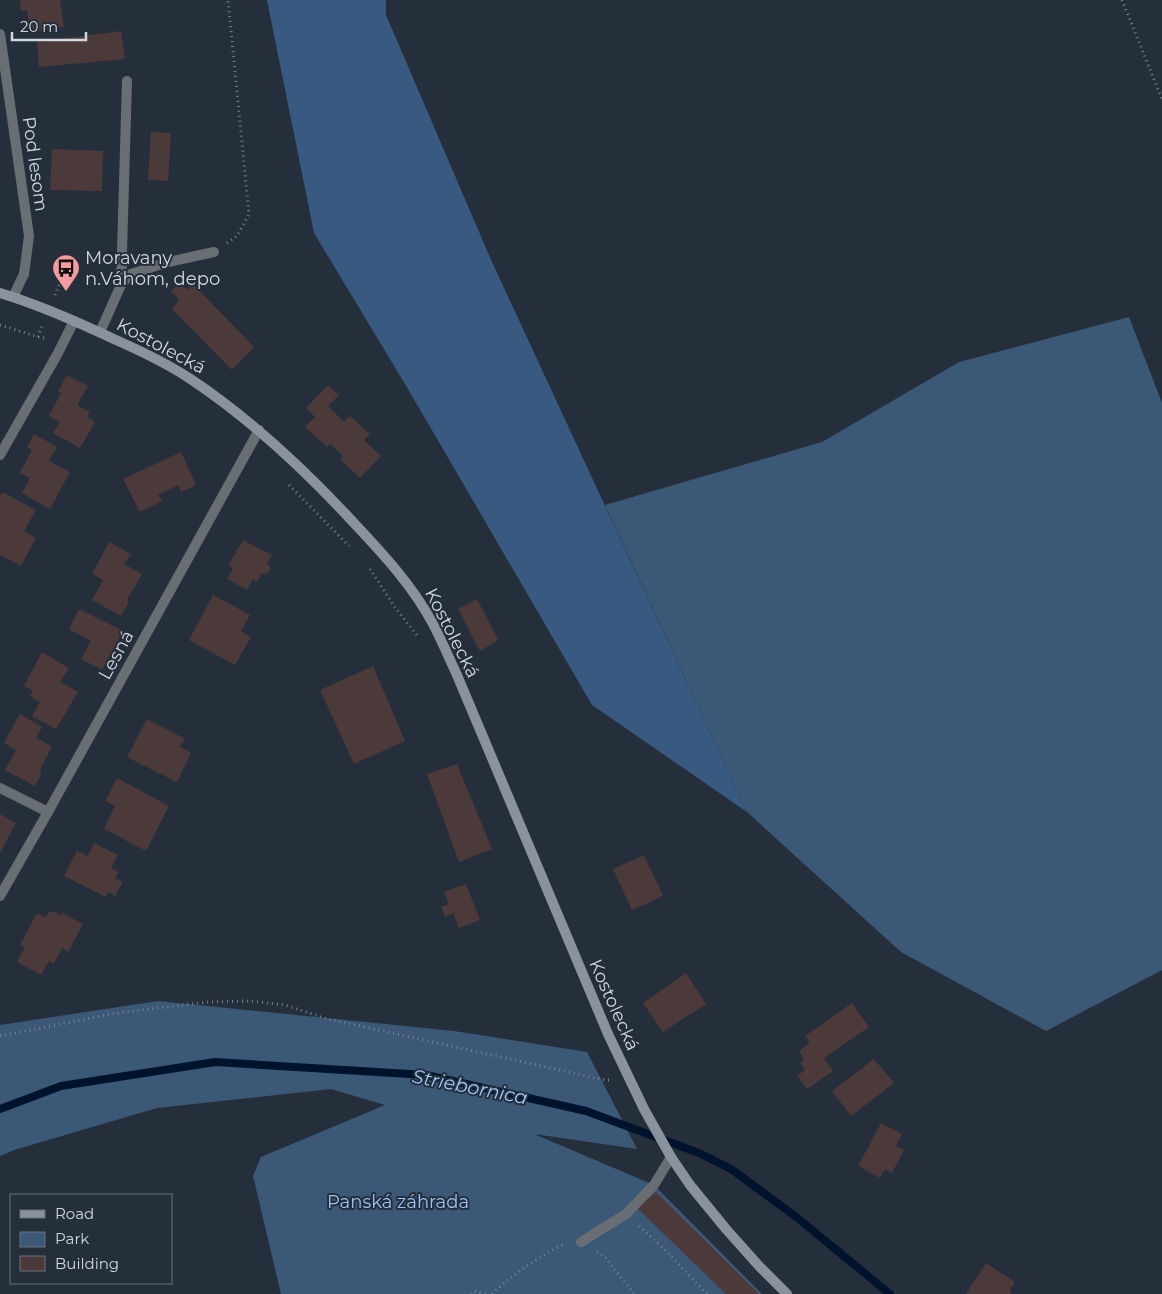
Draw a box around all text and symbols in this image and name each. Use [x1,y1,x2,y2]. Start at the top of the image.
scale bar [12,10,86,42]
text: 20 m [20,17,58,36]
street label: Pod lesom [17,115,53,213]
place label: Moravany n.Váhom, depo [85,247,220,290]
bus stop icon: Moravany n.Váhom, depo [51,253,81,292]
street label: Kostolecká [113,313,209,379]
street label: Kostolecká [420,585,484,681]
street label: Lesná [94,627,138,683]
street label: Kostolecká [584,956,644,1054]
water label: Striebornica [410,1065,530,1109]
park label: Panská záhrada [327,1191,469,1213]
legend [10,1194,172,1284]
text: Road [55,1204,94,1223]
text: Park [55,1229,89,1248]
text: Building [55,1254,119,1273]

